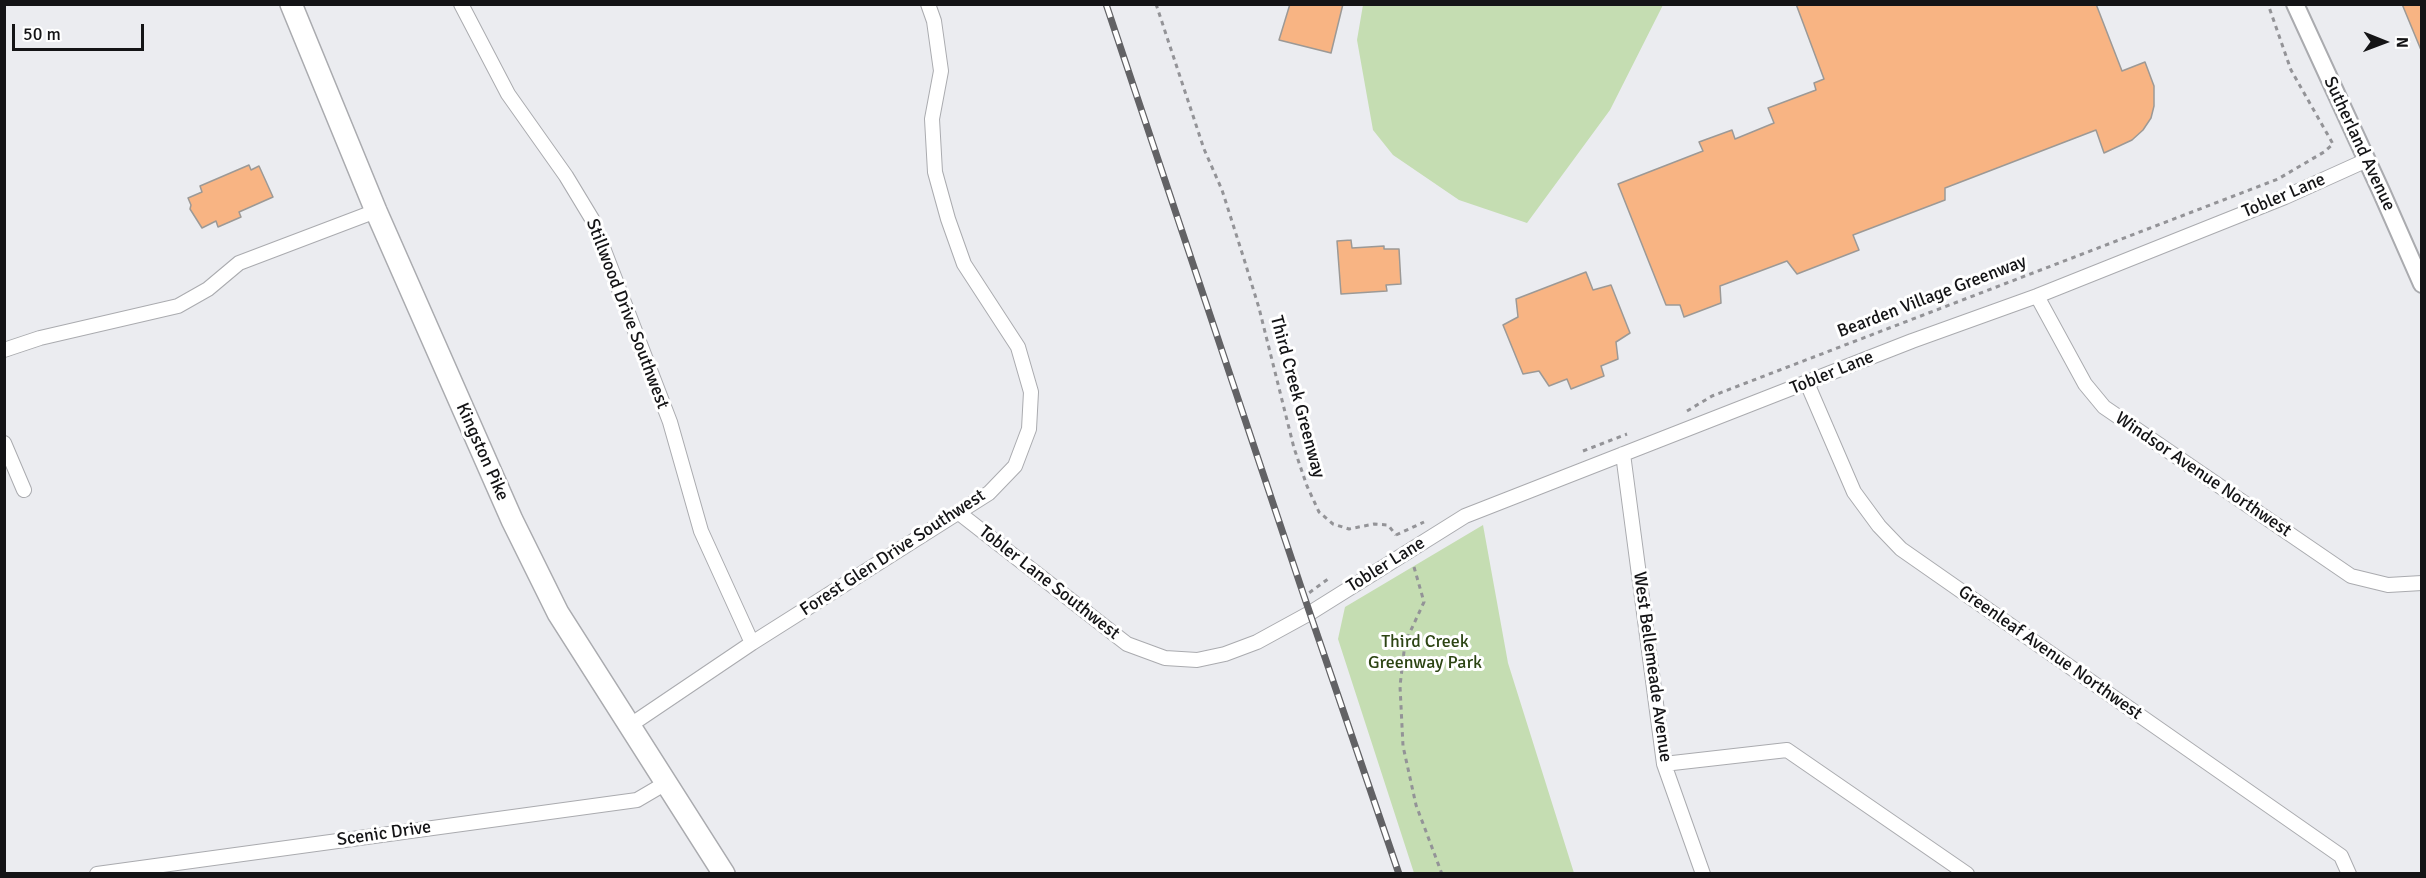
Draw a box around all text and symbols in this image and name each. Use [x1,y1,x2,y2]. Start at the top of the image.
scale bar [15,12,147,50]
north arrow [2354,12,2414,72]
text: 50 m [23,23,61,45]
text: N [2392,37,2412,48]
street label: Sutherland Avenue [2318,73,2400,215]
street label: Tobler Lane [2239,169,2329,223]
street label: Stillwood Drive Southwest [581,216,673,412]
street label: Bearden Village Greenway [1835,251,2029,343]
street label: Third Creek Greenway [1265,313,1329,481]
street label: Tobler Lane [1787,346,1877,400]
street label: Kingston Pike [451,400,513,504]
street label: Windsor Avenue Northwest [2111,408,2295,542]
street label: Forest Glen Drive Southwest [796,485,990,621]
street label: Tobler Lane Southwest [974,521,1124,645]
street label: Tobler Lane [1343,533,1429,597]
street label: West Bellemeade Avenue [1628,570,1676,764]
street label: Greenleaf Avenue Northwest [1954,581,2146,725]
park label: Third Creek Greenway Park [1368,631,1482,674]
street label: Scenic Drive [336,817,432,851]

